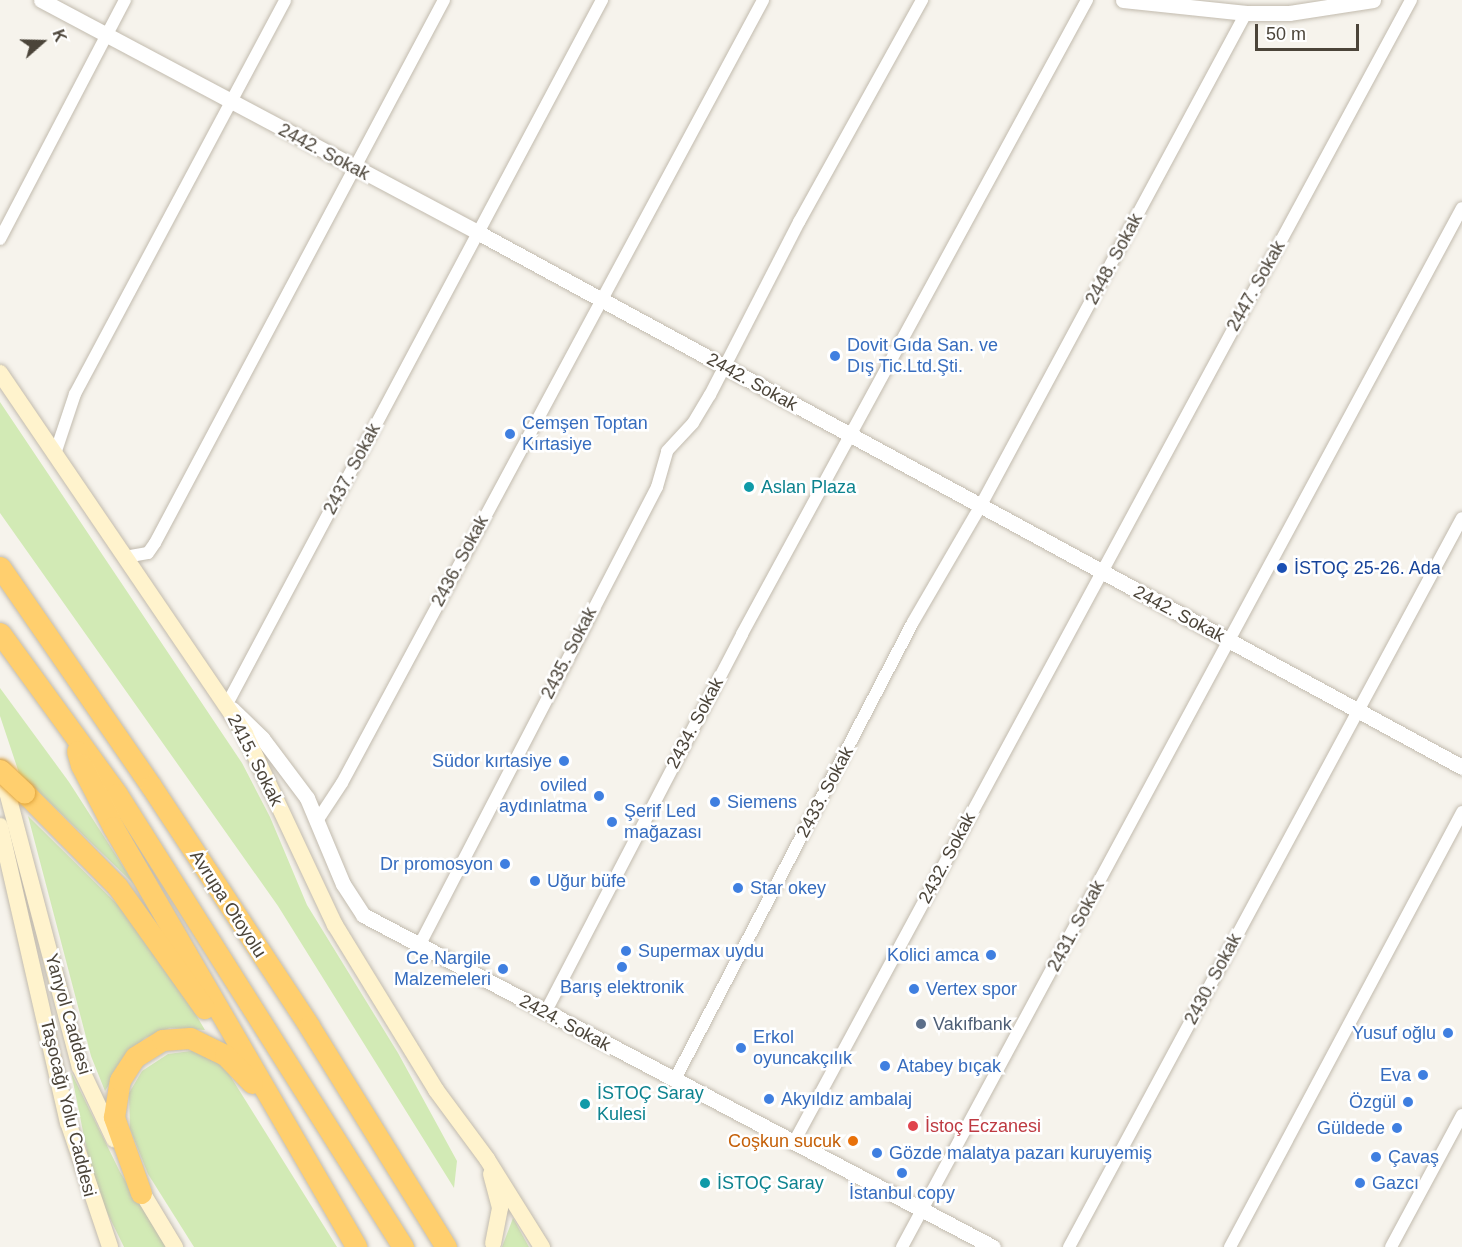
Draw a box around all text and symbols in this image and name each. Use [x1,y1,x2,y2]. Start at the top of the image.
north arrow [12,12,72,72]
scale bar [1258,12,1362,50]
text: 50 m [1266,24,1306,44]
text: K [49,27,69,44]
street label: 2442. Sokak [275,119,373,185]
street label: 2448. Sokak [1081,210,1147,308]
street label: 2447. Sokak [1222,237,1290,335]
place label: Dovit Gıda San. ve Dış Tic.Ltd.Şti. [847,335,998,378]
street label: 2442. Sokak [703,348,801,416]
marker: Dovit Gıda San. ve Dış Tic.Ltd.Şti. [828,349,842,363]
place label: Cemşen Toptan Kırtasiye [522,413,648,456]
street label: 2437. Sokak [319,420,385,518]
marker: Cemşen Toptan Kırtasiye [503,427,517,441]
place label: Aslan Plaza [761,476,856,498]
marker: Aslan Plaza [742,480,756,494]
street label: 2436. Sokak [427,512,493,610]
place label: İSTOÇ 25-26. Ada [1294,557,1442,579]
marker: İSTOÇ 25-26. Ada [1275,561,1289,575]
street label: 2442. Sokak [1130,581,1228,647]
street label: 2435. Sokak [537,604,601,702]
street label: 2434. Sokak [662,674,728,772]
street label: 2415. Sokak [223,711,287,809]
street label: 2433. Sokak [792,743,858,841]
place label: Südor kırtasiye [432,750,552,772]
marker: Südor kırtasiye [557,754,571,768]
place label: oviled aydınlatma [499,775,587,818]
marker: oviled aydınlatma [592,789,606,803]
place label: Siemens [727,791,797,813]
marker: Siemens [708,795,722,809]
place label: Şerif Led mağazası [624,801,702,844]
street label: 2432. Sokak [914,809,980,907]
marker: Şerif Led mağazası [605,815,619,829]
street label: Avrupa Otoyolu [185,846,271,962]
place label: Dr promosyon [380,853,493,875]
marker: Dr promosyon [498,857,512,871]
place label: Uğur büfe [547,870,626,892]
marker: Uğur büfe [528,874,542,888]
place label: Star okey [750,877,826,899]
street label: 2431. Sokak [1043,877,1109,975]
marker: Star okey [731,881,745,895]
street label: 2430. Sokak [1180,930,1246,1028]
place label: Supermax uydu [638,940,764,962]
marker: Supermax uydu [619,944,633,958]
place label: Kolici amca [887,944,979,966]
place label: Ce Nargile Malzemeleri [394,948,491,990]
marker: Kolici amca [984,948,998,962]
street label: Yanyol Caddesi [40,951,96,1077]
marker: Barış elektronik [615,960,629,974]
marker: Ce Nargile Malzemeleri [496,962,510,976]
place label: Barış elektronik [560,976,684,998]
place label: Vertex spor [926,978,1017,1000]
marker: Vertex spor [907,982,921,996]
street label: 2424. Sokak [516,990,614,1056]
place label: Vakıfbank [933,1013,1012,1035]
street label: Taşocağı Yolu Caddesi [35,1017,101,1199]
marker: Vakıfbank [914,1017,928,1031]
place label: Yusuf oğlu [1352,1022,1436,1044]
marker: Yusuf oğlu [1441,1026,1455,1040]
place label: Erkol oyuncakçılık [753,1027,852,1070]
marker: Erkol oyuncakçılık [734,1041,748,1055]
place label: Atabey bıçak [897,1055,1001,1077]
marker: Atabey bıçak [878,1059,892,1073]
place label: Eva [1380,1064,1411,1086]
marker: Eva [1416,1068,1430,1082]
place label: İSTOÇ Saray Kulesi [597,1083,704,1126]
place label: Akyıldız ambalaj [781,1088,912,1110]
place label: Özgül [1349,1091,1396,1113]
marker: Akyıldız ambalaj [762,1092,776,1106]
marker: Özgül [1401,1095,1415,1109]
marker: İSTOÇ Saray Kulesi [578,1097,592,1111]
place label: İstoç Eczanesi [925,1115,1041,1137]
place label: Güldede [1317,1117,1385,1139]
marker: İstoç Eczanesi [906,1119,920,1133]
marker: Güldede [1390,1121,1404,1135]
place label: Coşkun sucuk [728,1130,841,1152]
marker: Coşkun sucuk [846,1134,860,1148]
place label: Gözde malatya pazarı kuruyemiş [889,1142,1152,1164]
marker: Gözde malatya pazarı kuruyemiş [870,1146,884,1160]
place label: Çavaş [1388,1146,1439,1168]
marker: Çavaş [1369,1150,1383,1164]
marker: İstanbul copy [895,1166,909,1180]
place label: İSTOÇ Saray [717,1172,824,1194]
place label: Gazcı [1372,1172,1419,1194]
marker: İSTOÇ Saray [698,1176,712,1190]
marker: Gazcı [1353,1176,1367,1190]
place label: İstanbul copy [849,1182,955,1204]

